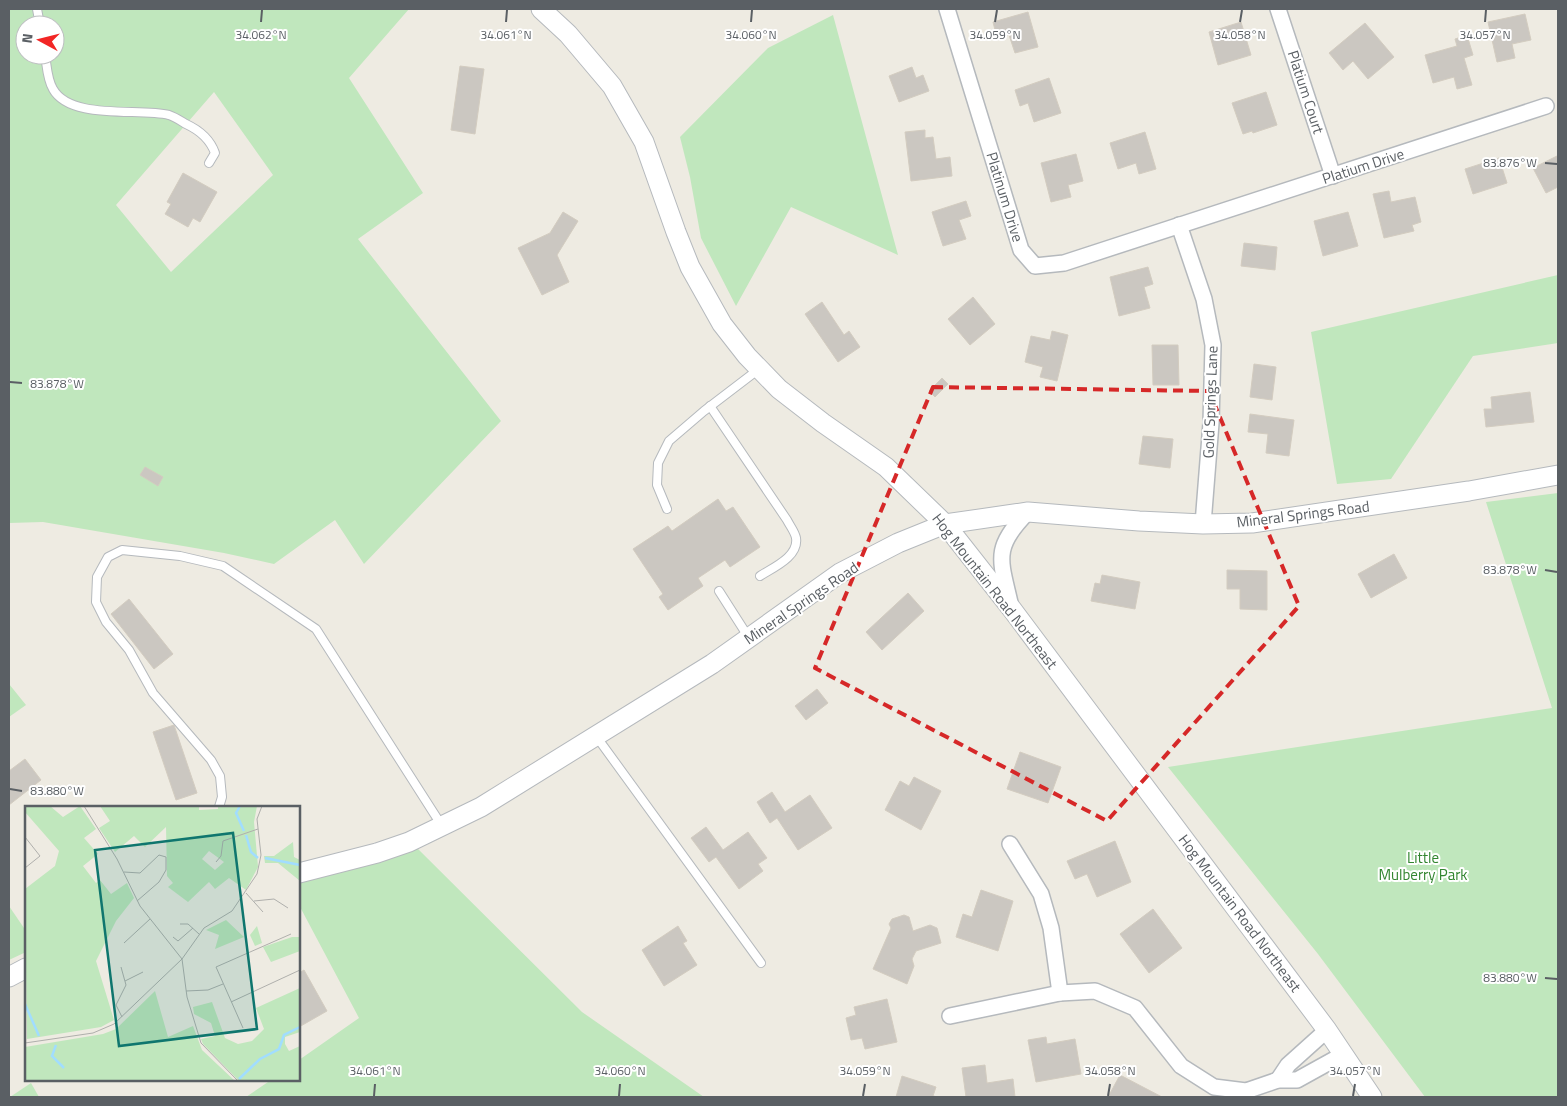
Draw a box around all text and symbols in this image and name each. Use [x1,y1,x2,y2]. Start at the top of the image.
north arrow [15,15,65,65]
text: 34.062°N [235,25,287,44]
text: 34.061°N [480,25,532,44]
text: 34.060°N [725,25,777,44]
text: 34.059°N [969,25,1021,44]
text: 34.058°N [1214,25,1266,44]
text: 34.057°N [1459,25,1511,44]
text: N [16,32,38,44]
street label: Platium Court [1282,47,1331,137]
street label: Platium Drive [1319,142,1407,190]
street label: Platinum Drive [980,149,1030,245]
text: 83.876°W [1483,153,1537,172]
street label: Gold Springs Lane [1197,345,1223,459]
text: 83.878°W [30,374,84,393]
street label: Mineral Springs Road [1235,494,1371,534]
street label: Hog Mountain Road Northeast [927,508,1064,674]
street label: Mineral Springs Road [739,556,863,650]
text: 83.878°W [1483,560,1537,579]
text: 83.880°W [30,781,84,800]
inset map [25,806,300,1081]
street label: Hog Mountain Road Northeast [1173,829,1308,997]
park label: Little Mulberry Park [1378,846,1468,886]
text: 83.880°W [1483,968,1537,987]
text: 34.061°N [349,1061,401,1080]
text: 34.060°N [594,1061,646,1080]
text: 34.059°N [839,1061,891,1080]
text: 34.058°N [1084,1061,1136,1080]
text: 34.057°N [1329,1061,1381,1080]

